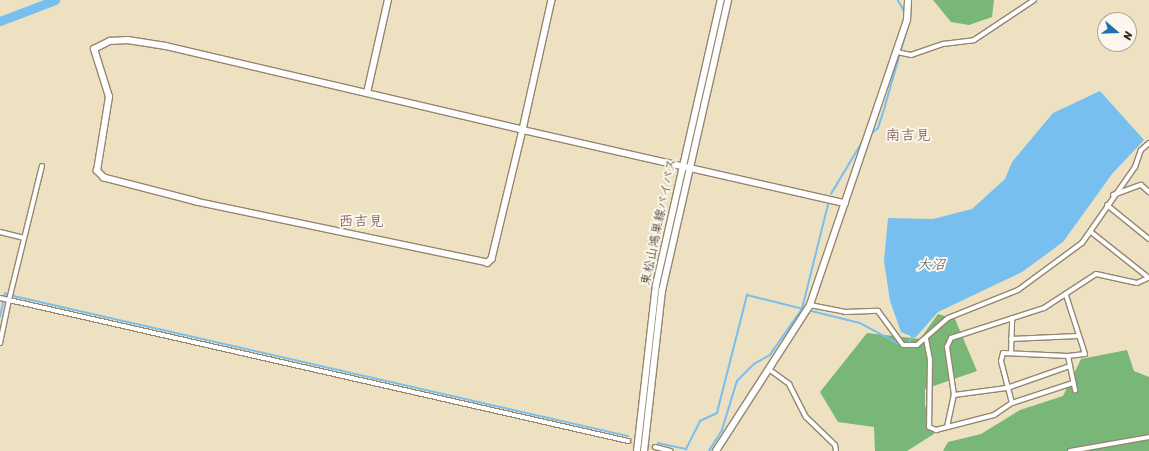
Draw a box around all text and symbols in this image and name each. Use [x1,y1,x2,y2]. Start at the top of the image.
north arrow [1097,12,1137,52]
text: N [1118,29,1138,42]
district label: 南吉見 [886,127,930,145]
street label: 東松山鴻巣線バイパス [638,157,680,287]
district label: 西吉見 [339,213,383,231]
water label: 大沼 [917,257,945,273]

